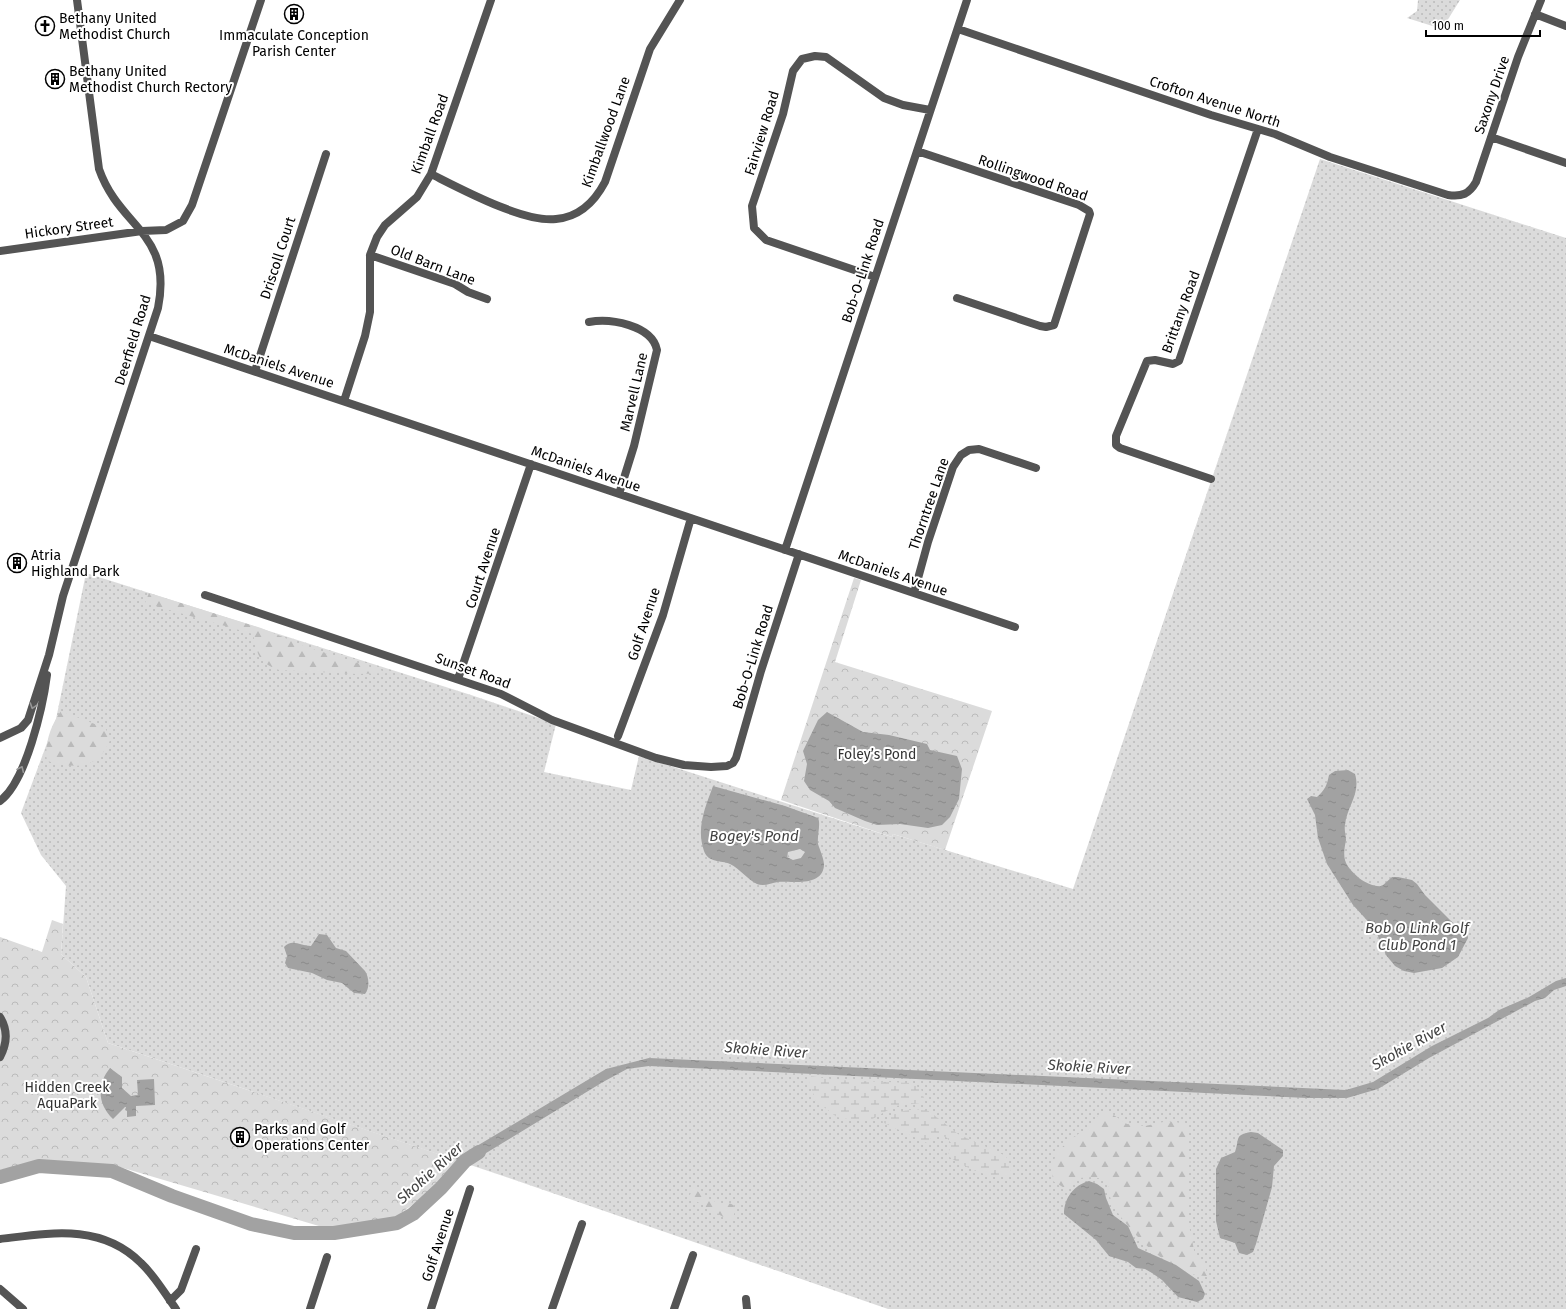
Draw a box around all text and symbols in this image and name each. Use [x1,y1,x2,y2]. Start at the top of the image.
building icon: Immaculate Conception Parish Center [283,3,305,25]
place label: Bethany United Methodist Church [59,10,171,43]
scale bar [1426,12,1540,38]
church icon: Bethany United Methodist Church [34,15,56,37]
text: 100 m [1432,19,1464,33]
place label: Immaculate Conception Parish Center [219,27,369,60]
street label: Saxony Drive [1471,54,1513,136]
place label: Bethany United Methodist Church Rectory [69,63,232,96]
building icon: Bethany United Methodist Church Rectory [44,68,66,90]
street label: Crofton Avenue North [1147,73,1283,131]
street label: Kimballwood Lane [578,74,634,190]
street label: Fairview Road [741,89,783,177]
street label: Kimball Road [408,92,452,176]
street label: Rollingwood Road [976,151,1090,205]
street label: Hickory Street [24,213,115,243]
street label: Driscoll Court [257,214,300,301]
street label: Bob-O-Link Road [838,217,888,325]
street label: Old Barn Lane [388,241,478,289]
street label: Brittany Road [1158,268,1204,356]
street label: Deerfield Road [111,293,155,387]
street label: McDaniels Avenue [222,340,336,392]
street label: Marvell Lane [617,351,651,433]
street label: McDaniels Avenue [529,442,643,496]
street label: Thorntree Lane [905,456,953,552]
street label: Court Avenue [462,525,504,611]
street label: McDaniels Avenue [836,546,950,600]
place label: Atria Highland Park [31,547,120,580]
building icon: Atria Highland Park [6,552,28,574]
street label: Golf Avenue [624,585,664,663]
street label: Bob-O-Link Road [729,603,777,711]
street label: Sunset Road [433,649,513,693]
one-way arrow [29,702,38,709]
park label: Foley’s Pond [838,746,916,763]
one-way arrow [16,766,24,774]
water label: Bogey's Pond [709,827,799,845]
water label: Bob O Link Golf Club Pond 1 [1365,919,1471,954]
water label: Skokie River [1368,1017,1451,1074]
water label: Skokie River [723,1038,809,1062]
water label: Skokie River [1046,1056,1132,1078]
park label: Hidden Creek AquaPark [25,1079,110,1112]
place label: Parks and Golf Operations Center [254,1121,370,1154]
building icon: Parks and Golf Operations Center [229,1126,251,1148]
water label: Skokie River [392,1138,468,1208]
street label: Golf Avenue [418,1206,458,1284]

